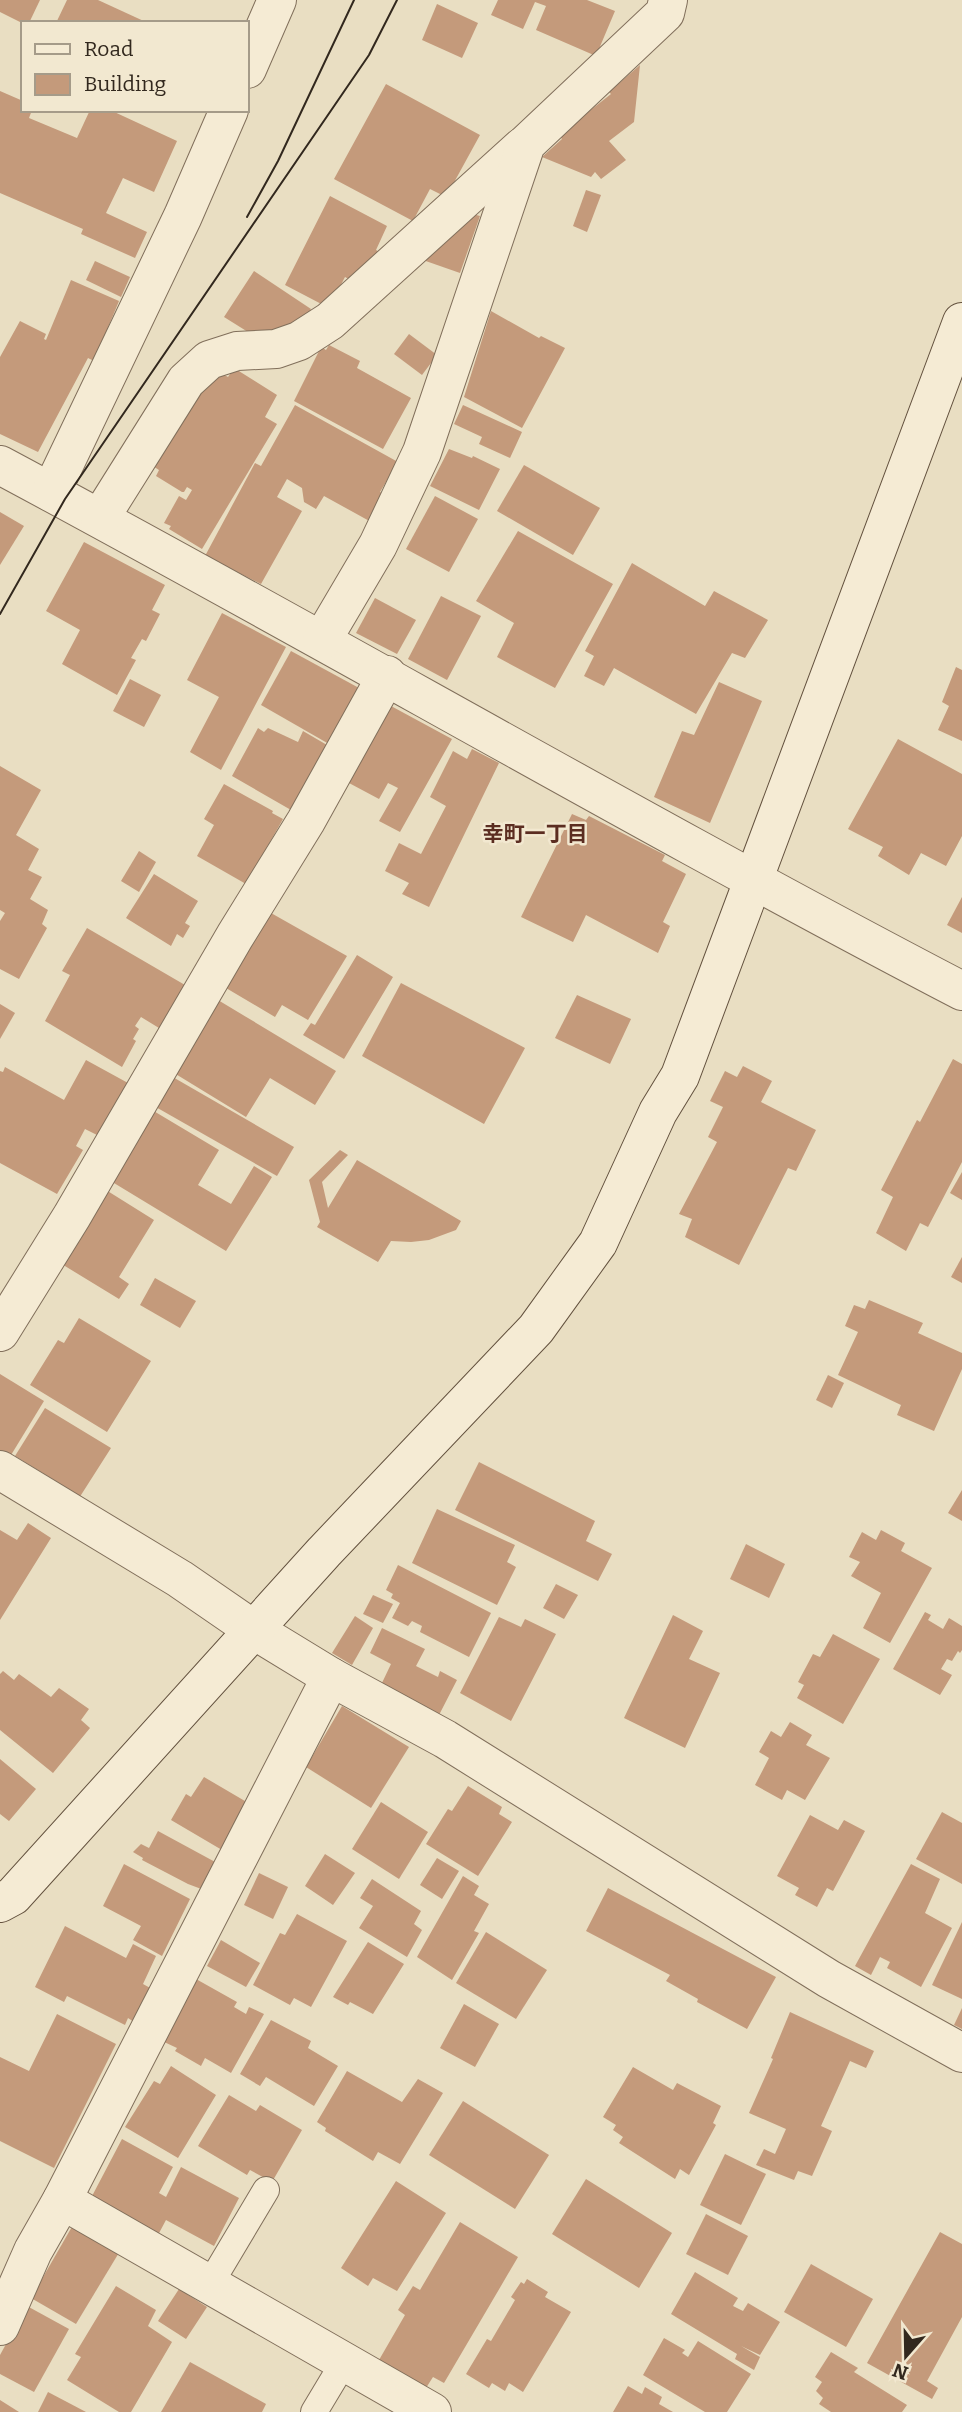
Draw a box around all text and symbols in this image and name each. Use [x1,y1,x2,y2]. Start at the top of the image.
legend [21,21,248,112]
text: Road [84,36,133,62]
text: Building [84,71,167,97]
district label: 幸町一丁目 [483,821,588,847]
north arrow [871,2321,941,2391]
text: N [889,2358,911,2385]

